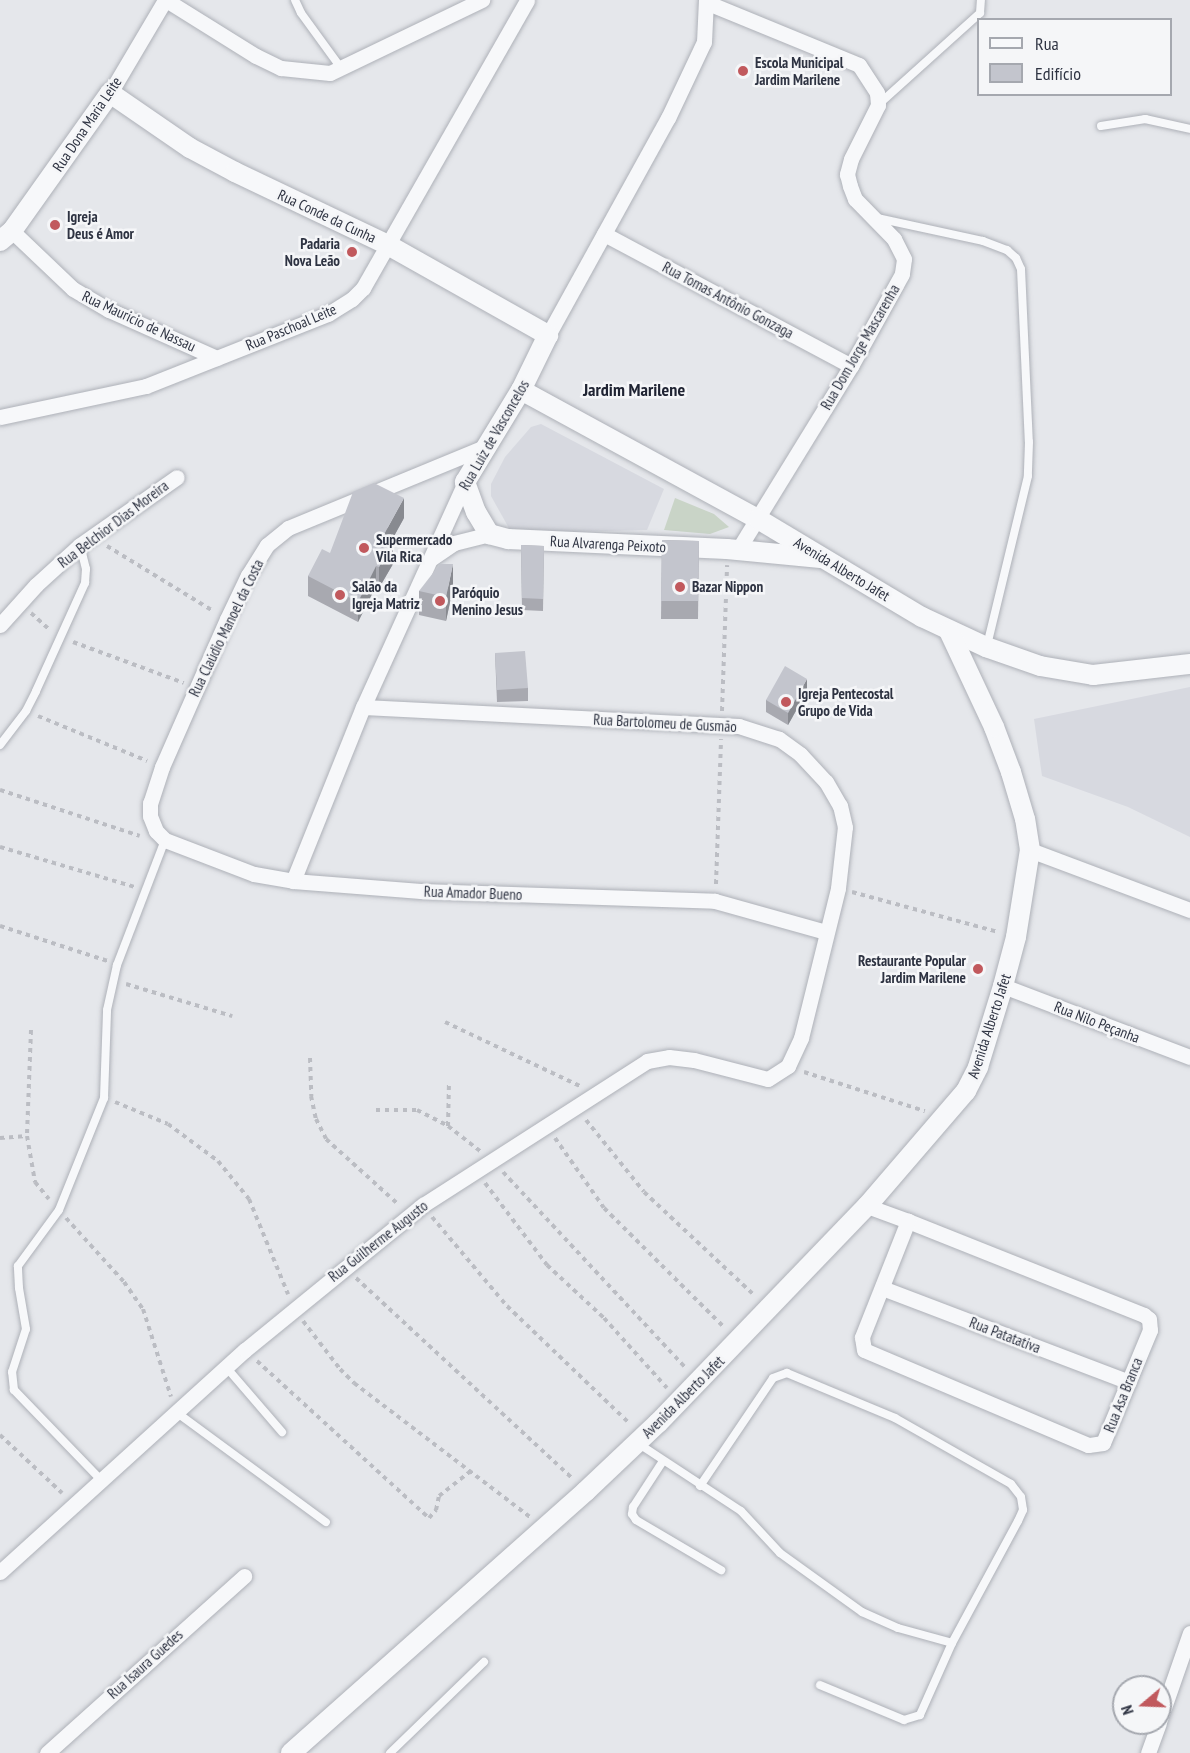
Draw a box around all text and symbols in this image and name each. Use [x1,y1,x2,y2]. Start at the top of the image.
legend [977,18,1172,96]
text: Rua [1035,32,1059,55]
place label: Escola Municipal Jardim Marilene [755,53,843,88]
text: Edifício [1035,62,1081,85]
marker: Escola Municipal Jardim Marilene [736,64,750,78]
street label: Rua Dona Maria Leite [49,73,125,175]
street label: Rua Conde da Cunha [275,185,379,247]
place label: Igreja Deus é Amor [67,207,134,242]
marker: Igreja Deus é Amor [48,218,62,232]
place label: Padaria Nova Leão [285,234,340,269]
marker: Padaria Nova Leão [345,245,359,259]
street label: Rua Tomas Antônio Gonzaga [659,258,797,342]
street label: Rua Dom Jorge Mascarenha [817,281,903,413]
street label: Rua Mauricio de Nassau [79,287,199,355]
street label: Rua Paschoal Leite [243,300,339,354]
street label: Rua Luiz de Vasconcelos [455,376,533,494]
district label: Jardim Marilene [583,379,685,401]
street label: Rua Belchior Dias Moreira [54,477,172,571]
place label: Supermercado Vila Rica [376,530,452,565]
street label: Rua Alvarenga Peixoto [549,532,667,556]
street label: Avenida Alberto Jafet [791,533,893,605]
marker: Supermercado Vila Rica [357,541,371,555]
street label: Rua Claúdio Manoel da Costa [185,556,267,700]
place label: Salão da Igreja Matriz [352,577,420,612]
place label: Bazar Nippon [692,578,763,596]
marker: Bazar Nippon [673,580,687,594]
place label: Paróquio Menino Jesus [452,583,523,618]
marker: Salão da Igreja Matriz [333,588,347,602]
marker: Paróquio Menino Jesus [433,594,447,608]
place label: Igreja Pentecostal Grupo de Vida [798,684,894,719]
marker: Igreja Pentecostal Grupo de Vida [779,695,793,709]
street label: Rua Bartolomeu de Gusmão [593,710,737,736]
street label: Rua Amador Bueno [423,882,523,904]
place label: Restaurante Popular Jardim Marilene [858,951,966,986]
marker: Restaurante Popular Jardim Marilene [971,962,985,976]
street label: Avenida Alberto Jafet [964,971,1014,1081]
street label: Rua Nilo Peçanha [1052,997,1142,1047]
street label: Rua Guilherme Augusto [324,1196,432,1286]
street label: Rua Patatativa [967,1313,1043,1357]
street label: Avenida Alberto Jafet [638,1352,728,1442]
street label: Rua Asa Branca [1100,1355,1146,1435]
street label: Rua Isaura Guedes [104,1625,186,1703]
north arrow [1112,1675,1172,1735]
text: N [1116,1703,1138,1718]

